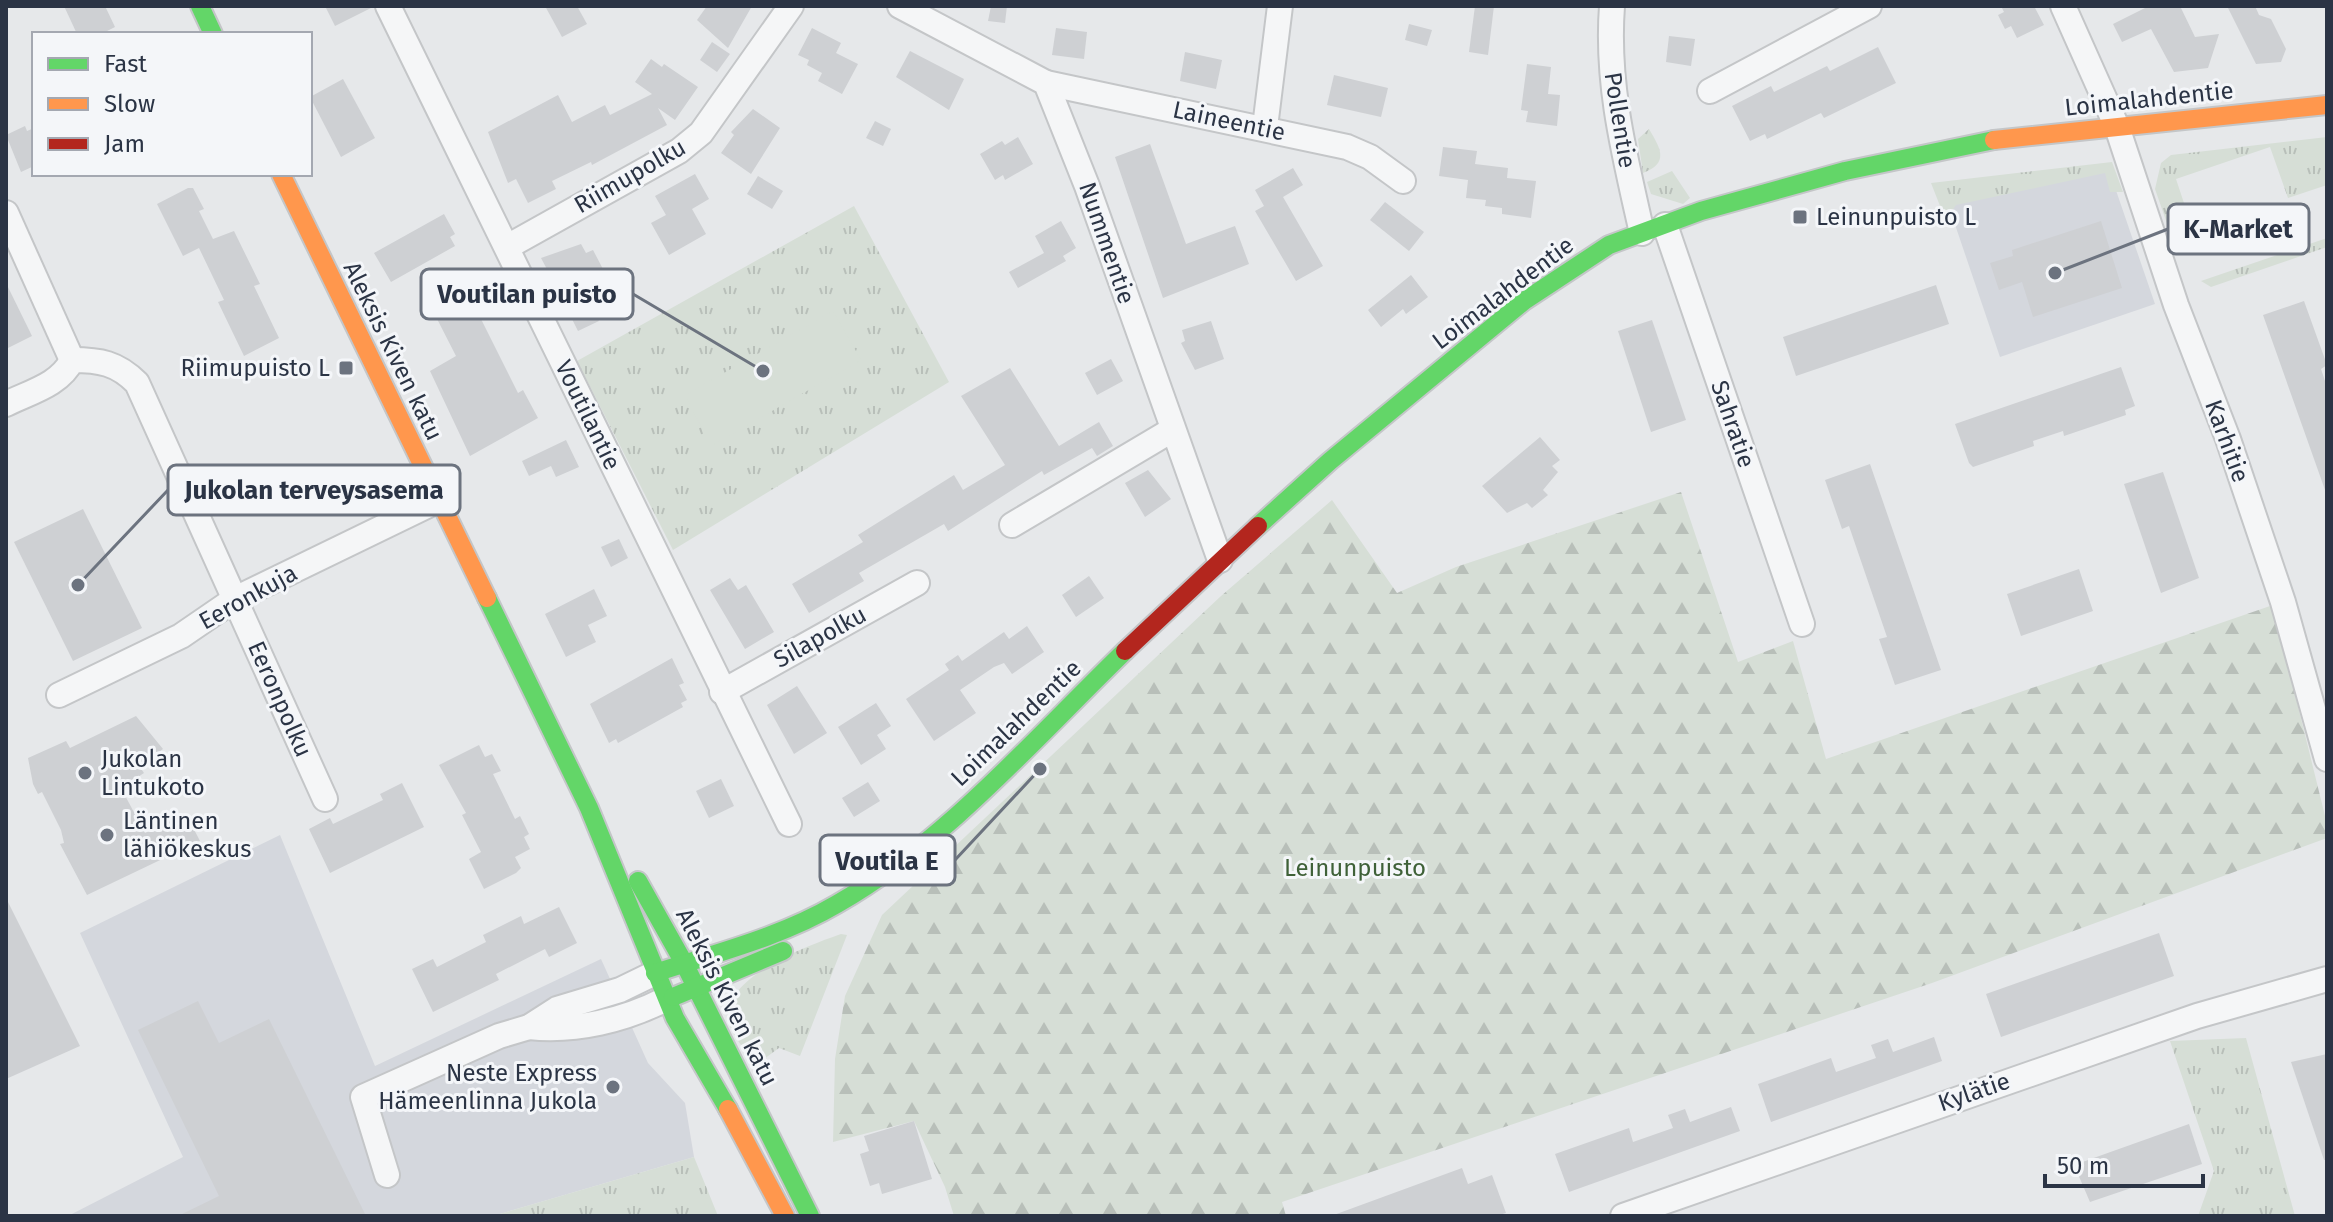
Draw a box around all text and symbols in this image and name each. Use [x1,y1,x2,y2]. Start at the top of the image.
legend [32,32,312,176]
text: Fast [104,50,147,78]
street label: Pollentie [1599,70,1641,170]
street label: Loimalahdentie [2063,76,2235,122]
text: Slow [104,90,155,118]
street label: Laineentie [1170,95,1288,147]
text: Jam [104,130,145,158]
street label: Riimupolku [569,133,691,219]
street label: Nummentie [1073,178,1141,308]
place label: Leinunpuisto L [1816,203,1976,231]
callout: K-Market [2168,204,2309,254]
marker: Leinunpuisto L [1791,208,1809,226]
text: K-Market [2183,214,2294,245]
street label: Loimalahdentie [1427,231,1579,355]
street label: Aleksis Kiven katu [338,257,448,445]
callout: Voutilan puisto [421,269,633,319]
text: Voutilan puisto [436,279,617,310]
place label: Riimupuisto L [181,354,330,382]
street label: Voutilantie [549,356,627,474]
marker: Riimupuisto L [337,359,355,377]
street label: Sahratie [1705,377,1761,471]
street label: Karhitie [2199,396,2255,486]
callout: Jukolan terveysasema [168,465,460,515]
text: Jukolan terveysasema [183,475,444,506]
street label: Eeronkuja [194,559,302,635]
street label: Silapolku [769,600,871,674]
street label: Eeronpolku [242,637,318,761]
street label: Loimalahdentie [945,654,1087,792]
place label: Jukolan Lintukoto [101,745,205,801]
marker: Jukolan Lintukoto [76,764,94,782]
place label: Läntinen lähiökeskus [123,807,251,863]
marker: Läntinen lähiökeskus [98,826,116,844]
callout: Voutila E [820,835,955,885]
text: Voutila E [834,846,939,877]
park label: Leinunpuisto [1284,854,1426,882]
street label: Aleksis Kiven katu [670,904,784,1090]
place label: Neste Express Hämeenlinna Jukola [378,1059,597,1115]
street label: Kylätie [1934,1067,2014,1117]
marker: Neste Express Hämeenlinna Jukola [604,1078,622,1096]
scale bar [2045,1138,2203,1188]
text: 50 m [2057,1152,2109,1180]

